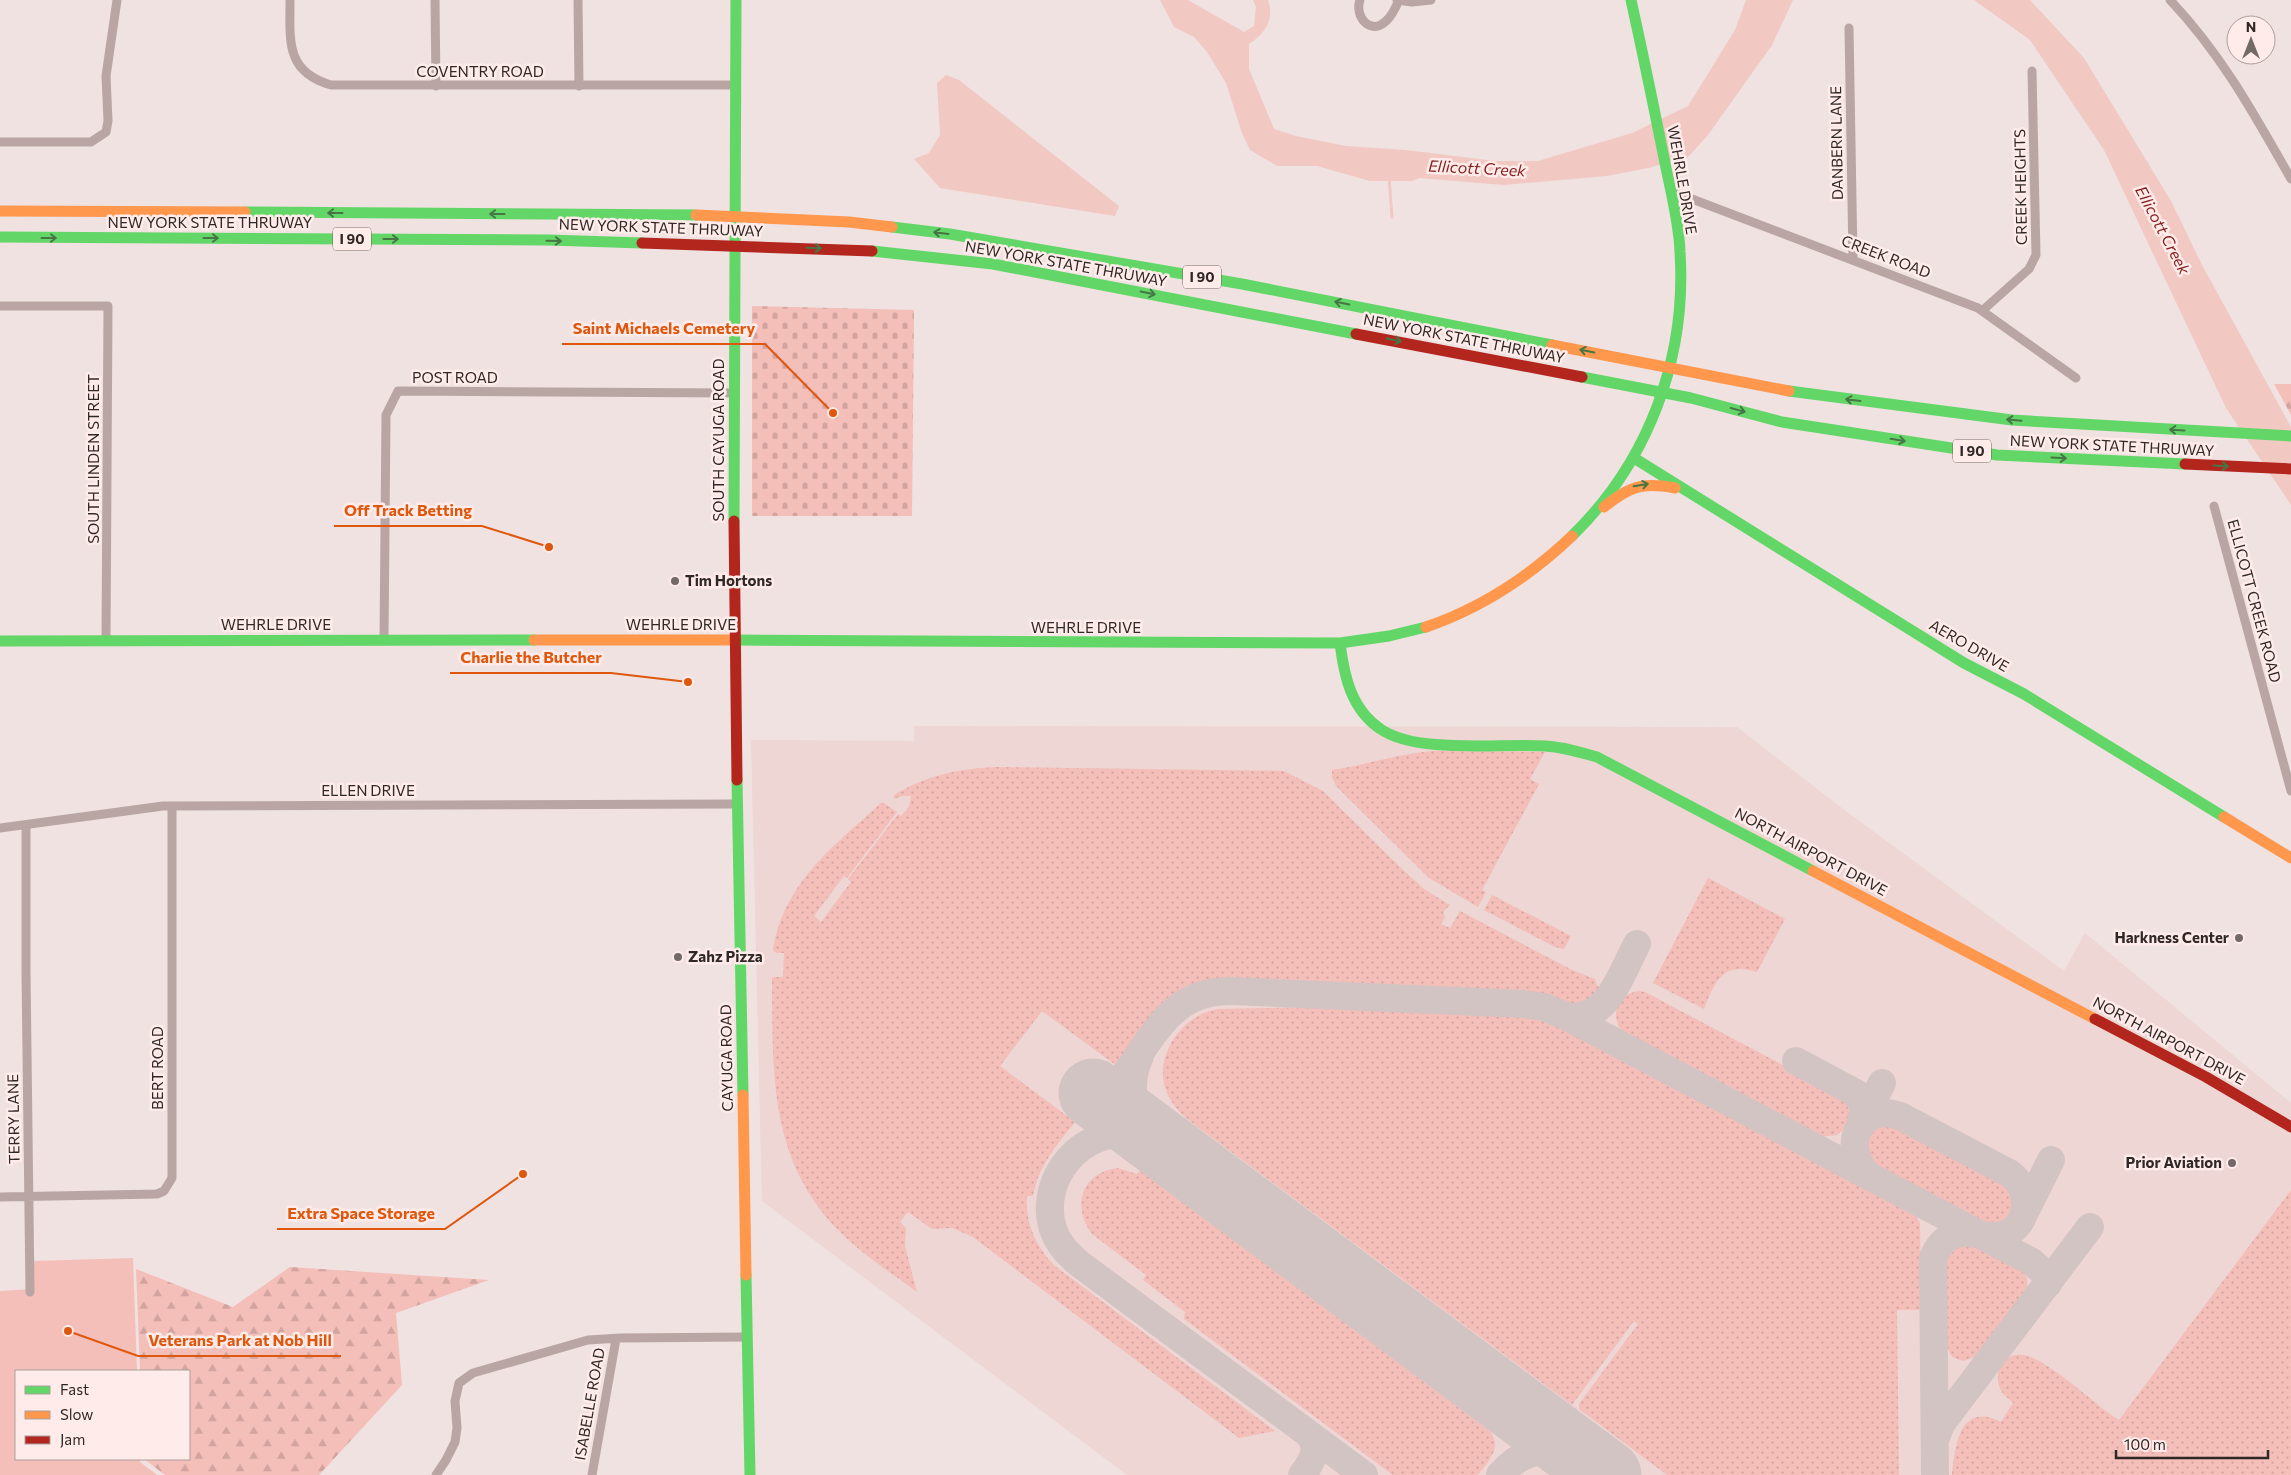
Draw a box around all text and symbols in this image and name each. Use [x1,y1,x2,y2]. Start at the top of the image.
north arrow [2226,15,2276,65]
text: N [2246,18,2256,35]
street label: COVENTRY ROAD [416,62,544,80]
street label: DANBERN LANE [1826,86,1846,200]
street label: WEHRLE DRIVE [1665,124,1701,236]
street label: CREEK HEIGHTS [2010,129,2030,245]
water label: Ellicott Creek [1428,155,1527,180]
water label: Ellicott Creek [2132,182,2195,278]
one-way arrow [327,208,344,218]
one-way arrow [490,209,506,219]
street label: NEW YORK STATE THRUWAY [108,213,313,231]
street label: NEW YORK STATE THRUWAY [558,214,764,240]
road number: I 90 [333,228,371,250]
one-way arrow [933,228,949,238]
street label: CREEK ROAD [1839,231,1934,281]
one-way arrow [40,233,56,243]
one-way arrow [202,233,219,243]
one-way arrow [382,234,399,244]
one-way arrow [545,236,561,245]
street label: NEW YORK STATE THRUWAY [964,236,1169,290]
one-way arrow [806,243,822,253]
road number: I 90 [1183,266,1221,288]
one-way arrow [1140,288,1156,298]
one-way arrow [1334,298,1350,308]
street label: NEW YORK STATE THRUWAY [1362,310,1567,366]
callout: Saint Michaels Cemetery [562,313,765,344]
text: Saint Michaels Cemetery [573,318,755,337]
one-way arrow [1385,336,1401,346]
one-way arrow [1580,346,1596,356]
street label: SOUTH CAYUGA ROAD [709,358,727,522]
street label: POST ROAD [412,368,498,386]
street label: SOUTH LINDEN STREET [84,374,102,544]
one-way arrow [1846,394,1862,404]
one-way arrow [1729,406,1745,415]
one-way arrow [2007,416,2023,425]
one-way arrow [2169,426,2185,435]
street label: NEW YORK STATE THRUWAY [2009,431,2215,459]
one-way arrow [1889,435,1905,445]
road number: I 90 [1953,440,1991,462]
one-way arrow [2051,454,2067,463]
one-way arrow [2213,462,2229,471]
one-way arrow [1633,480,1649,490]
callout: Off Track Betting [334,495,482,526]
text: Off Track Betting [344,500,472,519]
street label: ELLICOTT CREEK ROAD [2224,517,2285,684]
place label: Tim Hortons [685,571,772,589]
marker: Tim Hortons [669,575,681,587]
street label: WEHRLE DRIVE [221,615,331,633]
street label: WEHRLE DRIVE [626,615,736,633]
street label: AERO DRIVE [1927,615,2012,675]
street label: WEHRLE DRIVE [1031,618,1141,636]
callout: Charlie the Butcher [450,642,611,673]
text: Charlie the Butcher [460,647,602,666]
street label: ELLEN DRIVE [321,781,415,799]
street label: NORTH AIRPORT DRIVE [1732,803,1891,899]
place label: Harkness Center [2114,928,2229,946]
marker: Harkness Center [2233,932,2245,944]
place label: Zahz Pizza [688,947,763,965]
marker: Zahz Pizza [672,951,684,963]
street label: NORTH AIRPORT DRIVE [2090,992,2249,1088]
street label: CAYUGA ROAD [716,1004,736,1112]
street label: BERT ROAD [148,1026,166,1110]
street label: TERRY LANE [3,1074,23,1164]
place label: Prior Aviation [2125,1153,2222,1171]
marker: Prior Aviation [2226,1157,2238,1169]
callout: Extra Space Storage [277,1198,445,1229]
text: Extra Space Storage [287,1203,435,1222]
callout: Veterans Park at Nob Hill [138,1325,341,1356]
text: Veterans Park at Nob Hill [148,1330,332,1349]
street label: ISABELLE ROAD [570,1346,608,1461]
legend [15,1370,190,1460]
text: Fast [60,1380,89,1398]
text: Slow [60,1405,93,1423]
scale bar [2116,1428,2268,1460]
text: Jam [60,1430,85,1448]
text: 100 m [2124,1435,2166,1453]

